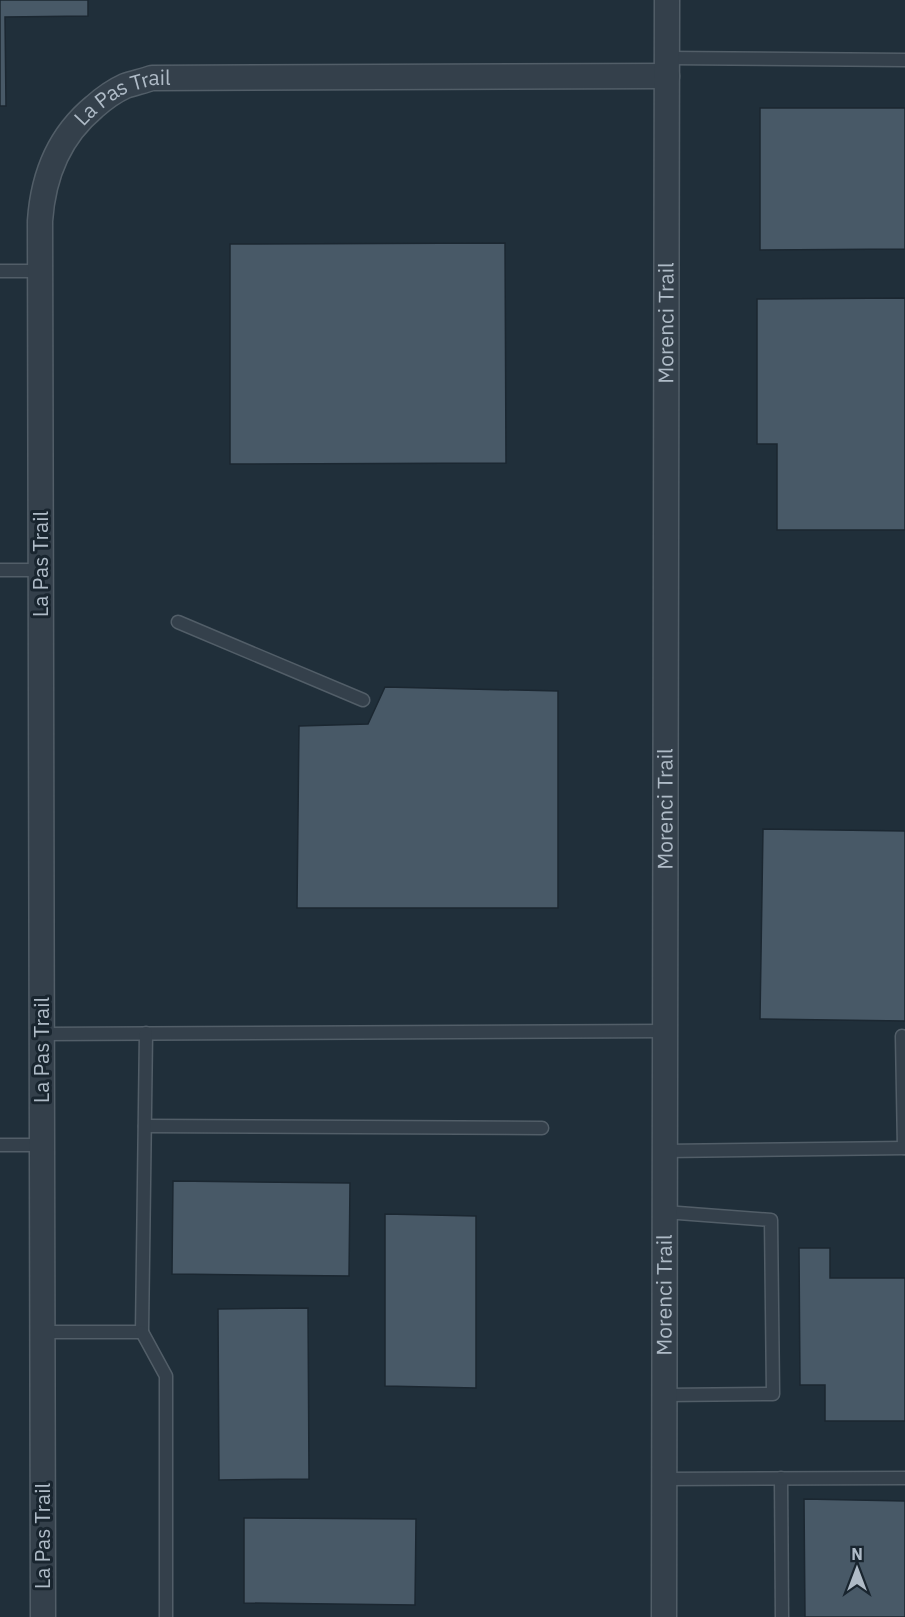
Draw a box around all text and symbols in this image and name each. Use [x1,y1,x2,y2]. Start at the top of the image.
street label: La Pas Trail [67,63,171,131]
street label: Morenci Trail [651,262,680,384]
street label: La Pas Trail [26,510,54,617]
street label: Morenci Trail [650,748,679,870]
street label: La Pas Trail [27,996,55,1103]
street label: Morenci Trail [649,1234,678,1356]
street label: La Pas Trail [28,1482,56,1589]
north arrow [827,1539,887,1599]
text: N [851,1544,863,1564]

